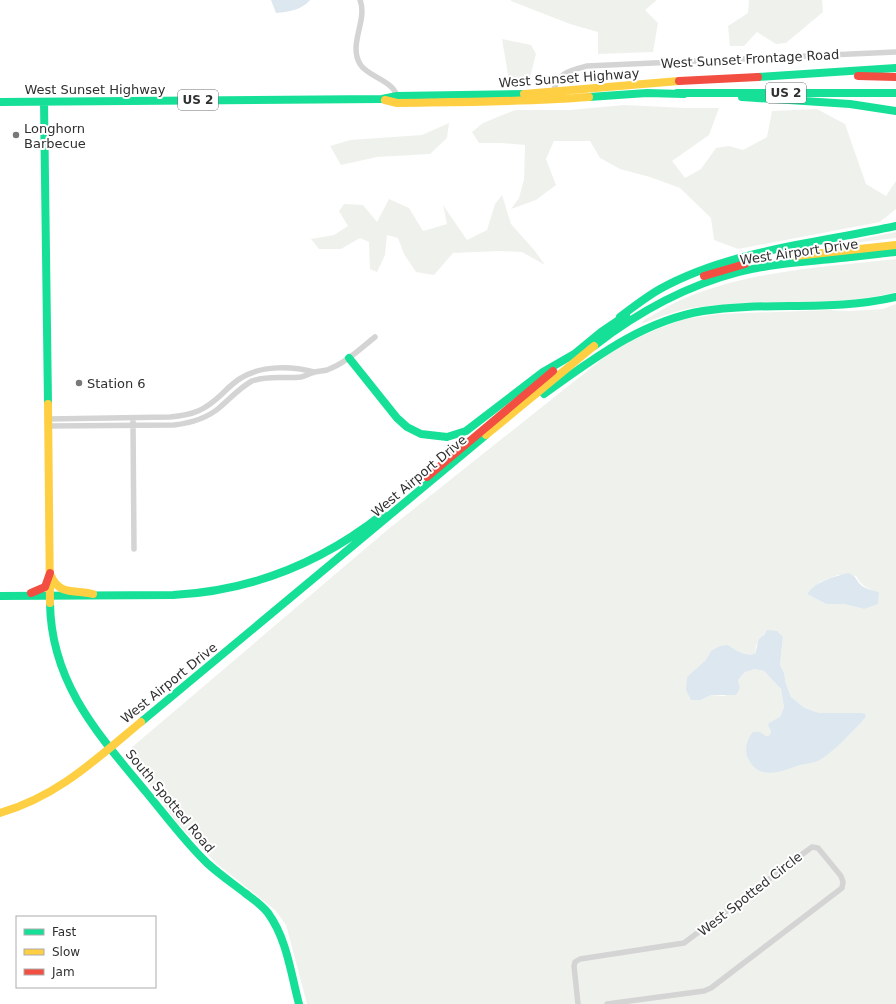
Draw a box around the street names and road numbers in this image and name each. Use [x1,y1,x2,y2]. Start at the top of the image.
street label: West Sunset Frontage Road [660,47,840,71]
street label: West Sunset Highway [498,66,640,90]
street label: West Sunset Highway [25,82,166,97]
road number: US 2 [766,83,806,103]
road number: US 2 [178,90,218,110]
street label: West Airport Drive [739,236,859,268]
street label: West Airport Drive [368,432,470,520]
street label: West Airport Drive [118,640,220,726]
street label: South Spotted Road [123,747,217,855]
street label: West Spotted Circle [695,849,805,939]

